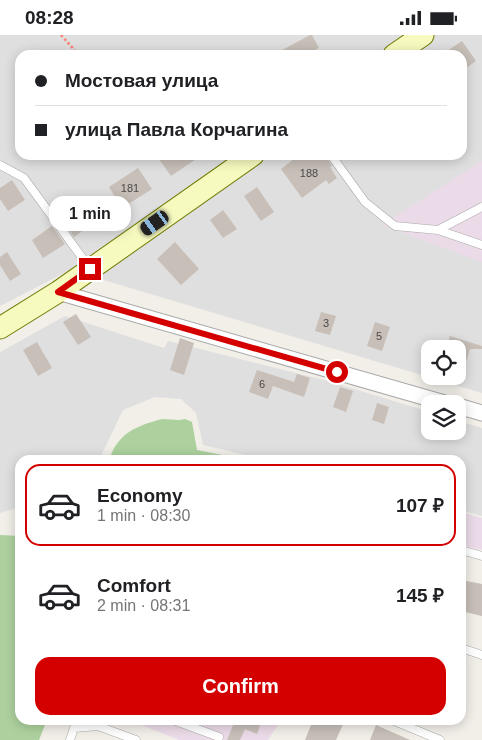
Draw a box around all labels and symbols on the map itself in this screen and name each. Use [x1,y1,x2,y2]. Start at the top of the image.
house number: 188 [300,167,318,179]
house number: 181 [121,182,139,194]
callout: 1 min [49,197,131,231]
car [138,208,171,238]
route end [79,258,101,280]
house number: 3 [323,317,329,329]
house number: 5 [376,330,382,342]
route start [326,361,348,383]
house number: 6 [259,378,265,390]

